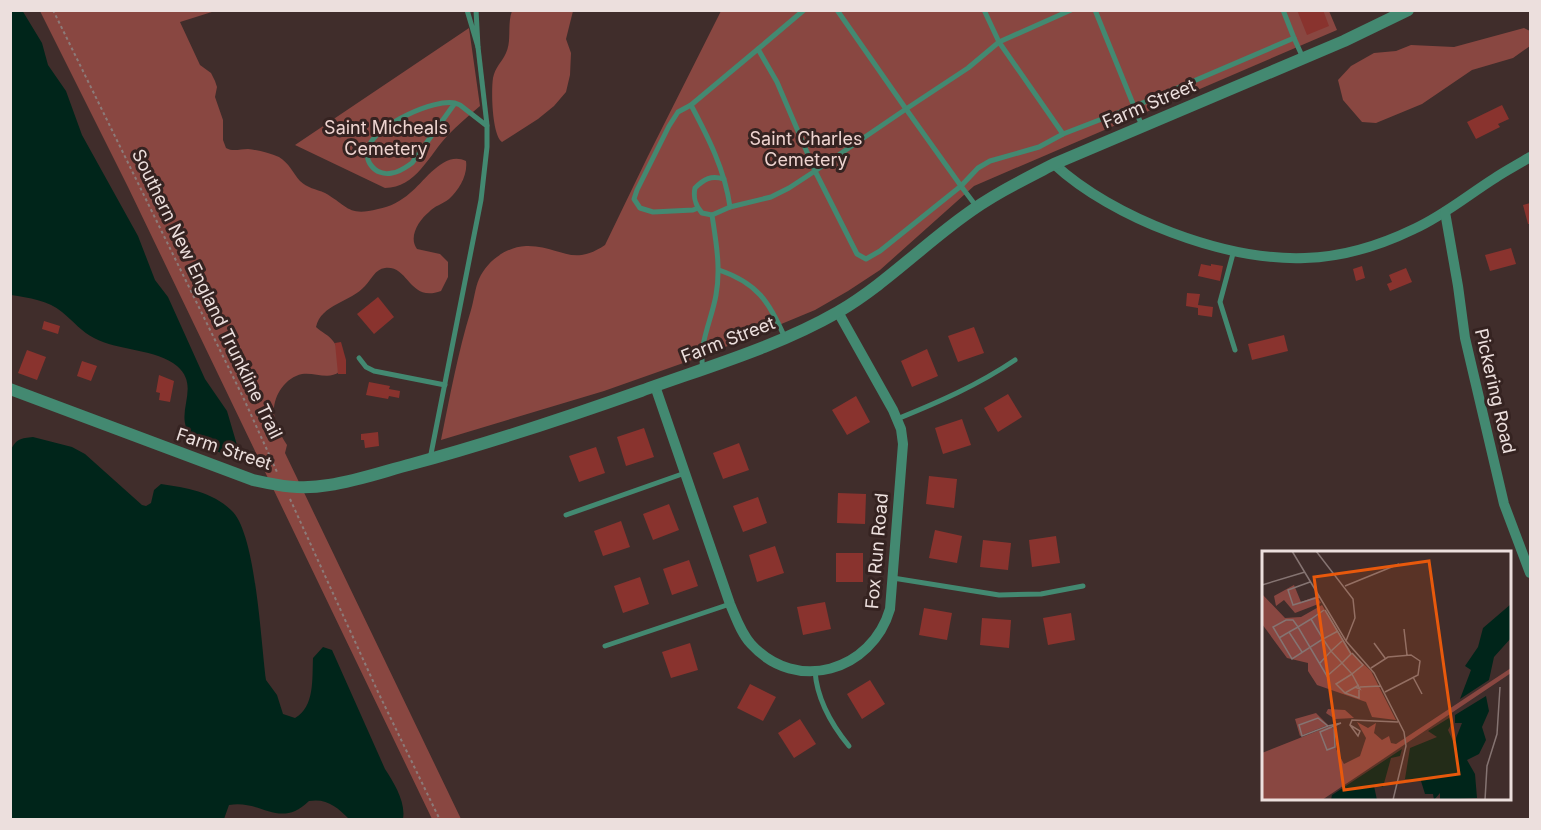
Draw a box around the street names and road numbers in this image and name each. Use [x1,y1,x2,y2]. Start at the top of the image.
street label: Farm Street [1099,74,1199,133]
street label: Southern New England Trunkline Trail [128,146,287,442]
street label: Farm Street [678,312,778,367]
street label: Pickering Road [1471,326,1520,455]
street label: Farm Street [174,423,275,474]
street label: Fox Run Road [861,492,892,610]

